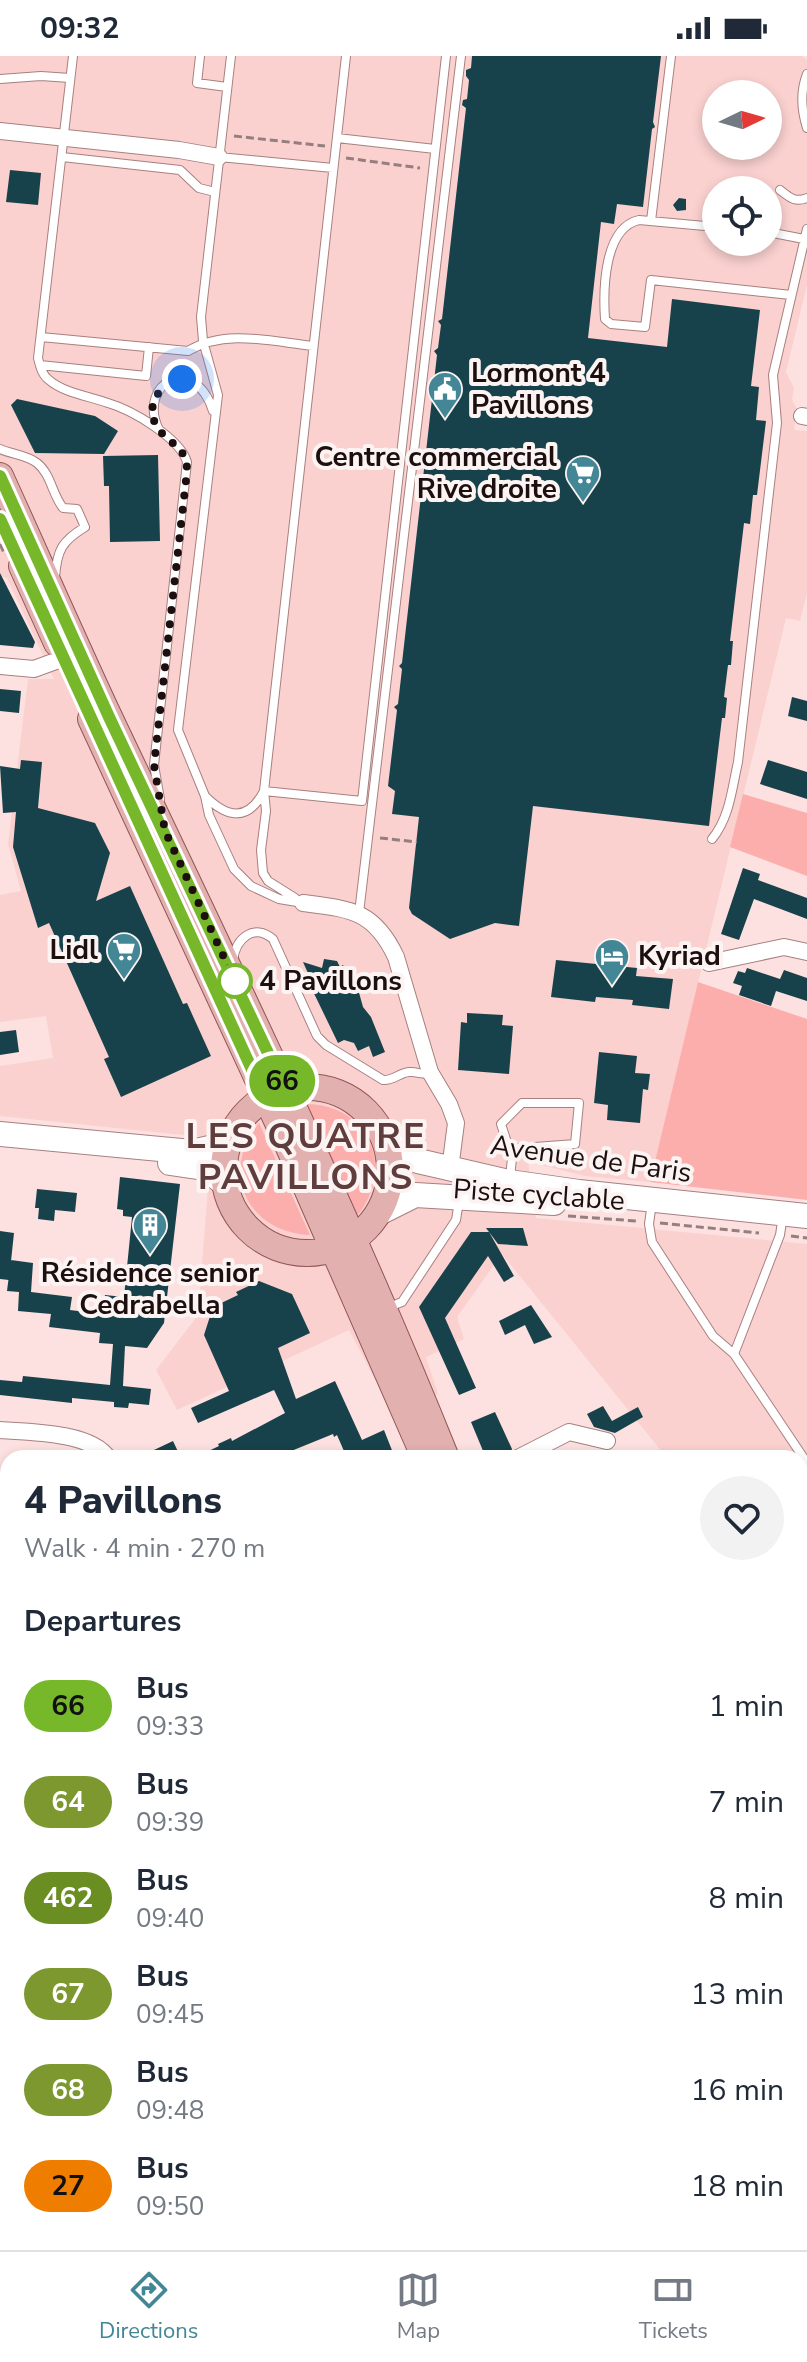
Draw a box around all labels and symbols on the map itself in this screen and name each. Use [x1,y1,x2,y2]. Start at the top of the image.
north arrow [702,80,782,160]
place label: Lormont 4 Pavillons [471,354,606,424]
your location [162,359,202,399]
public building icon: Lormont 4 Pavillons [426,370,464,420]
place label: Centre commercial Rive droite [314,438,557,508]
supermarket icon: Centre commercial Rive droite [564,454,602,504]
place label: Lidl [49,931,98,969]
supermarket icon: Lidl [105,931,143,981]
hotel icon: Kyriad [593,937,631,987]
place label: Kyriad [638,937,721,975]
place label: 4 Pavillons [259,962,402,1000]
marker: 4 Pavillons [218,964,252,998]
line badge: 66 [246,1055,318,1107]
district label: LES QUATRE PAVILLONS [186,1112,426,1202]
street label: Avenue de Paris [488,1126,694,1192]
street label: Piste cyclable [452,1170,626,1220]
building icon: Résidence senior Cedrabella [131,1206,169,1256]
place label: Résidence senior Cedrabella [41,1254,259,1324]

